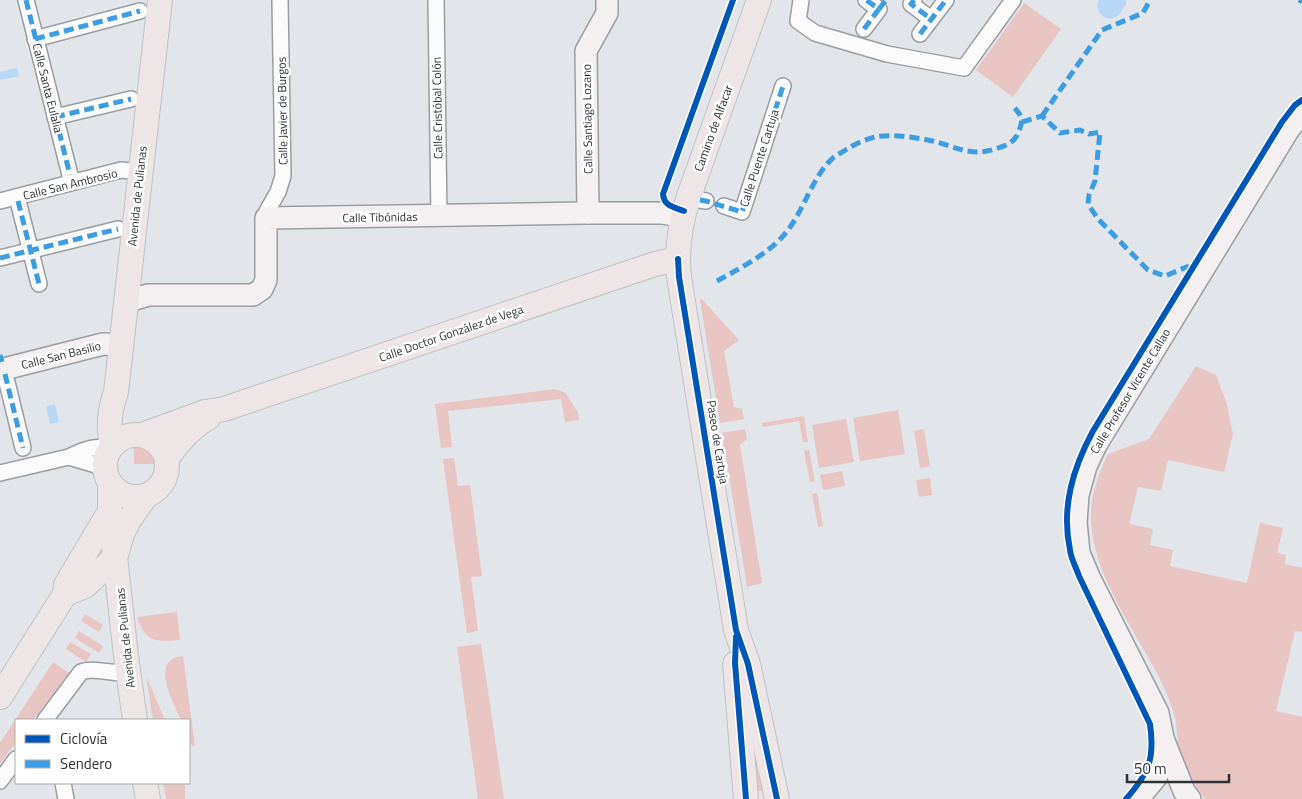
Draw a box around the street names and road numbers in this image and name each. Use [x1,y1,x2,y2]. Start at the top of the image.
street label: Calle Santa Eulalia [28,41,68,135]
street label: Calle Javier de Burgos [272,56,292,165]
street label: Calle Cristóbal Colón [427,57,447,159]
street label: Calle Santiago Lozano [577,64,597,174]
street label: Camino de Alfacar [689,82,737,174]
street label: Calle Puente Cartuja [734,107,784,209]
street label: Avenida de Pulianas [122,145,152,247]
street label: Calle San Ambrosio [21,163,119,205]
street label: Calle Tibónidas [342,207,418,227]
street label: Calle Doctor González de Vega [376,299,526,367]
street label: Calle Profesor Vicente Callao [1085,325,1175,457]
street label: Calle San Basilio [19,336,103,374]
street label: Paseo de Cartuja [702,399,734,485]
street label: Avenida de Pulianas [110,587,140,689]

